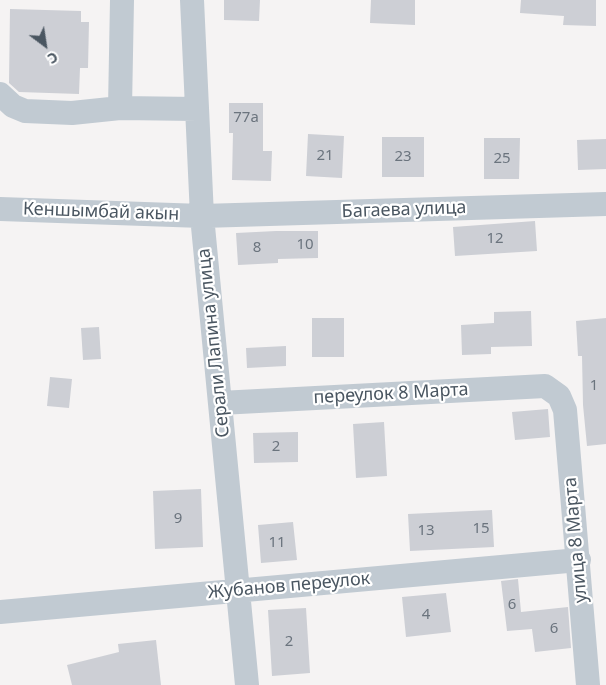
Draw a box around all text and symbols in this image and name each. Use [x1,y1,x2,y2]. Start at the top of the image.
north arrow [20,20,70,70]
text: С [44,48,62,69]
house number: 77а [233,109,259,127]
house number: 21 [316,147,334,165]
house number: 23 [394,148,412,166]
house number: 25 [493,150,511,168]
street label: Багаева улица [341,197,467,223]
street label: Кеншымбай акын [23,198,179,226]
house number: 12 [486,230,504,248]
house number: 10 [296,236,314,254]
house number: 8 [253,239,261,257]
street label: Серали Лапина улица [193,247,235,439]
house number: 1 [590,377,598,395]
street label: переулок 8 Марта [313,379,469,409]
house number: 2 [272,438,280,456]
street label: улица 8 Марта [560,476,592,604]
house number: 9 [174,510,182,528]
house number: 15 [472,520,490,538]
house number: 13 [417,522,435,540]
house number: 11 [268,534,286,552]
street label: Жубанов переулок [207,568,371,604]
house number: 6 [508,596,516,614]
house number: 4 [422,606,430,624]
house number: 6 [550,620,558,638]
house number: 2 [285,633,293,651]

